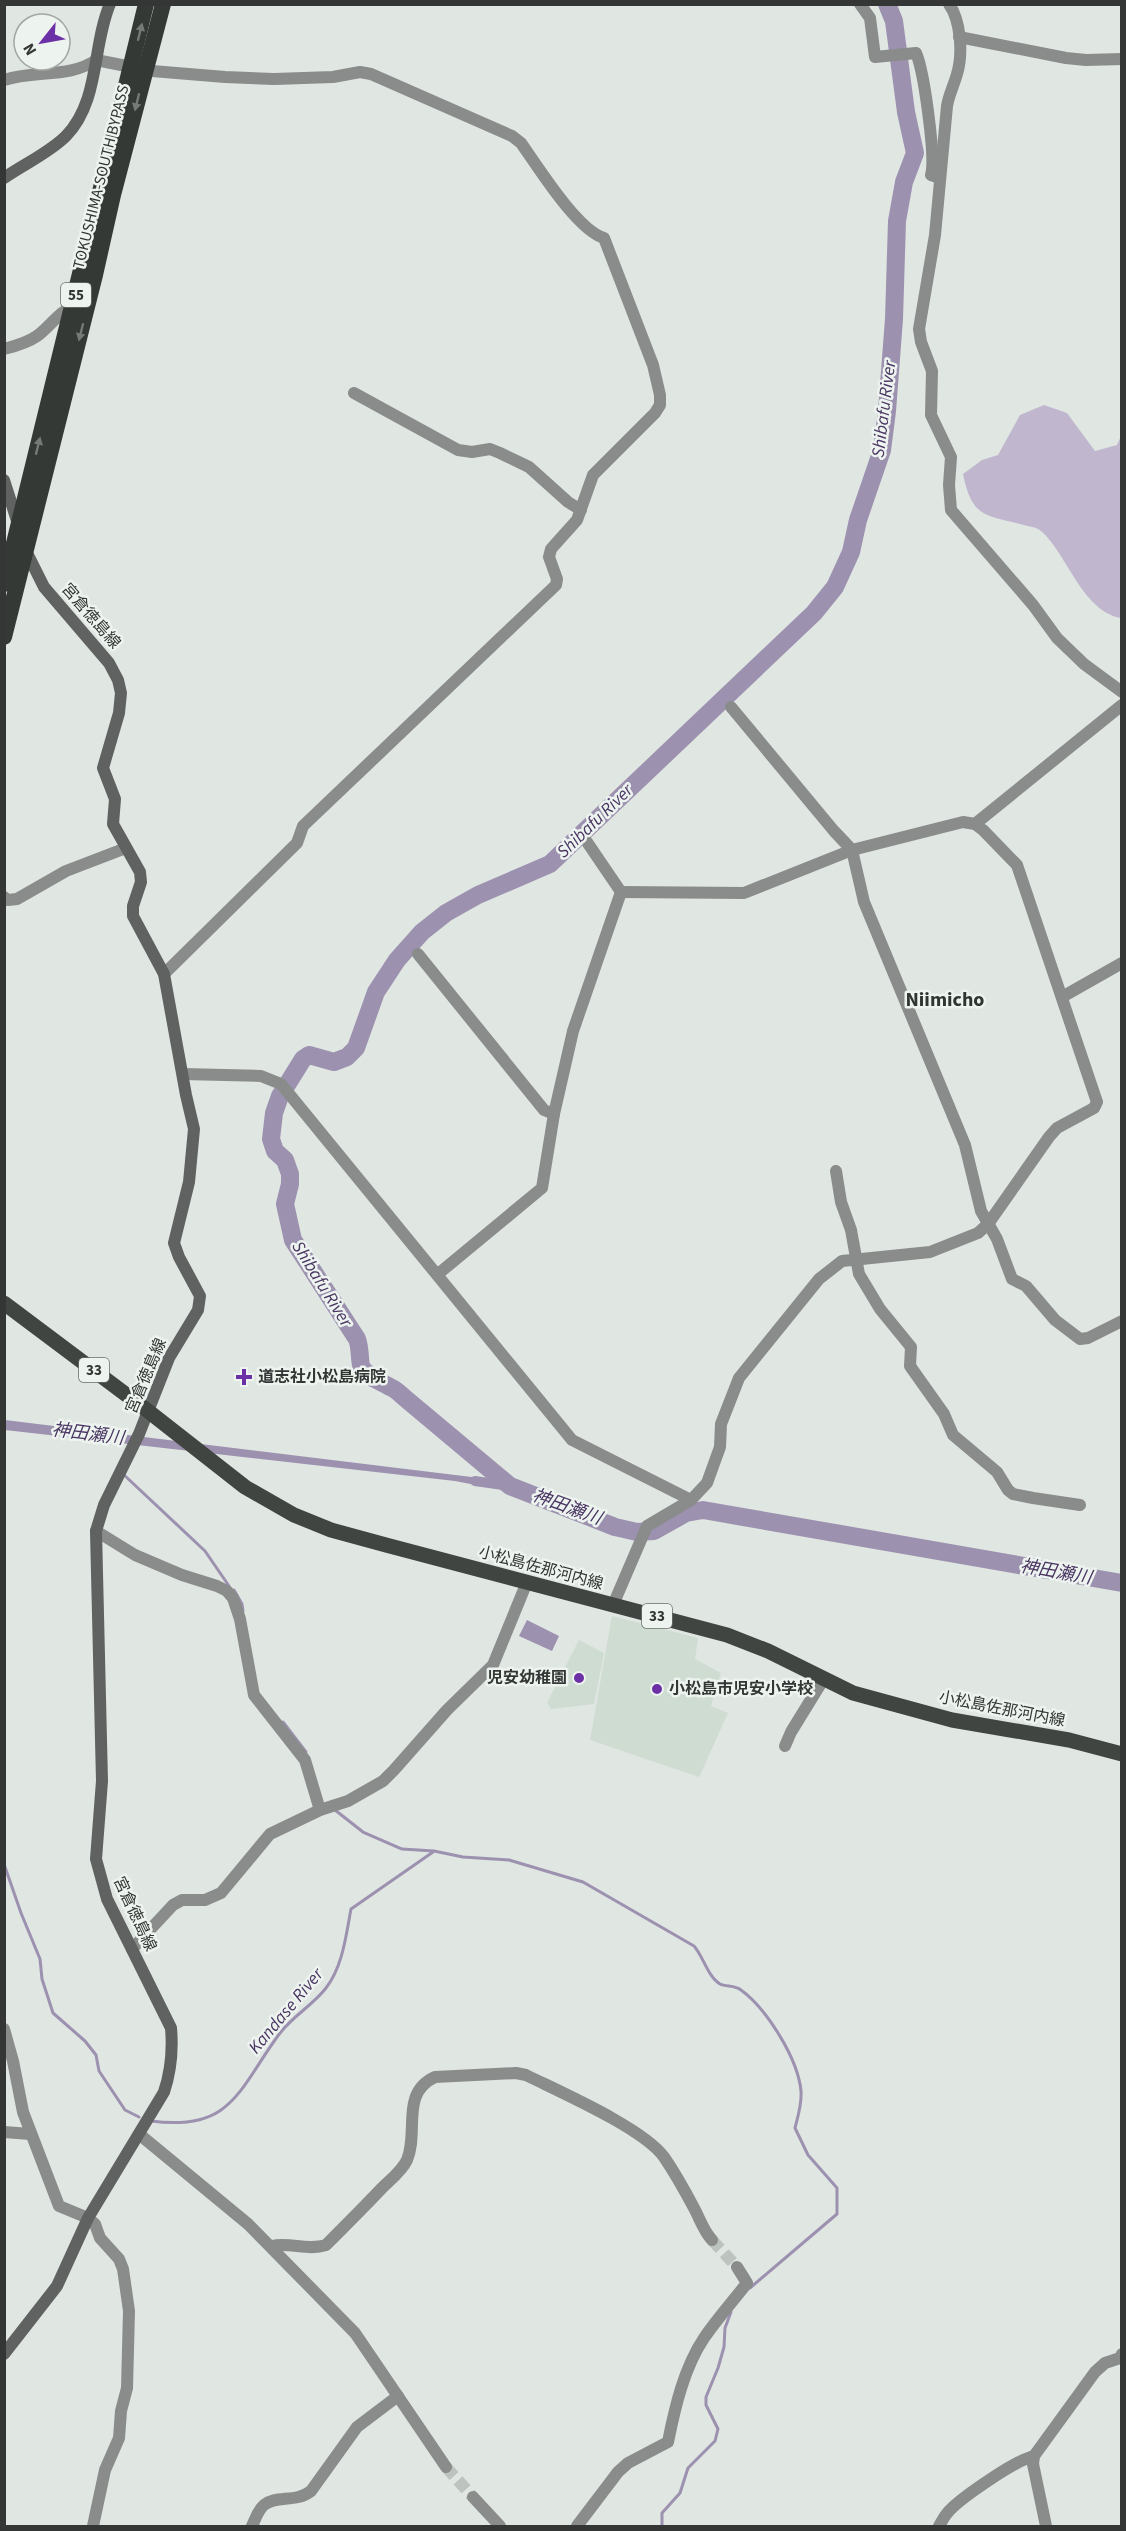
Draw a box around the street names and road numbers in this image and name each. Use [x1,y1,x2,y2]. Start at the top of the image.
street label: TOKUSHIMA-SOUTH BYPASS [68,83,134,271]
road number: 55 [61,283,91,307]
street label: 宮倉徳島線 [56,579,126,653]
street label: 宮倉徳島線 [120,1335,172,1417]
road number: 33 [79,1358,109,1382]
street label: 小松島佐那河内線 [476,1541,606,1595]
road number: 33 [642,1604,672,1628]
street label: 小松島佐那河内線 [937,1686,1067,1732]
street label: 宮倉徳島線 [108,1873,162,1955]

